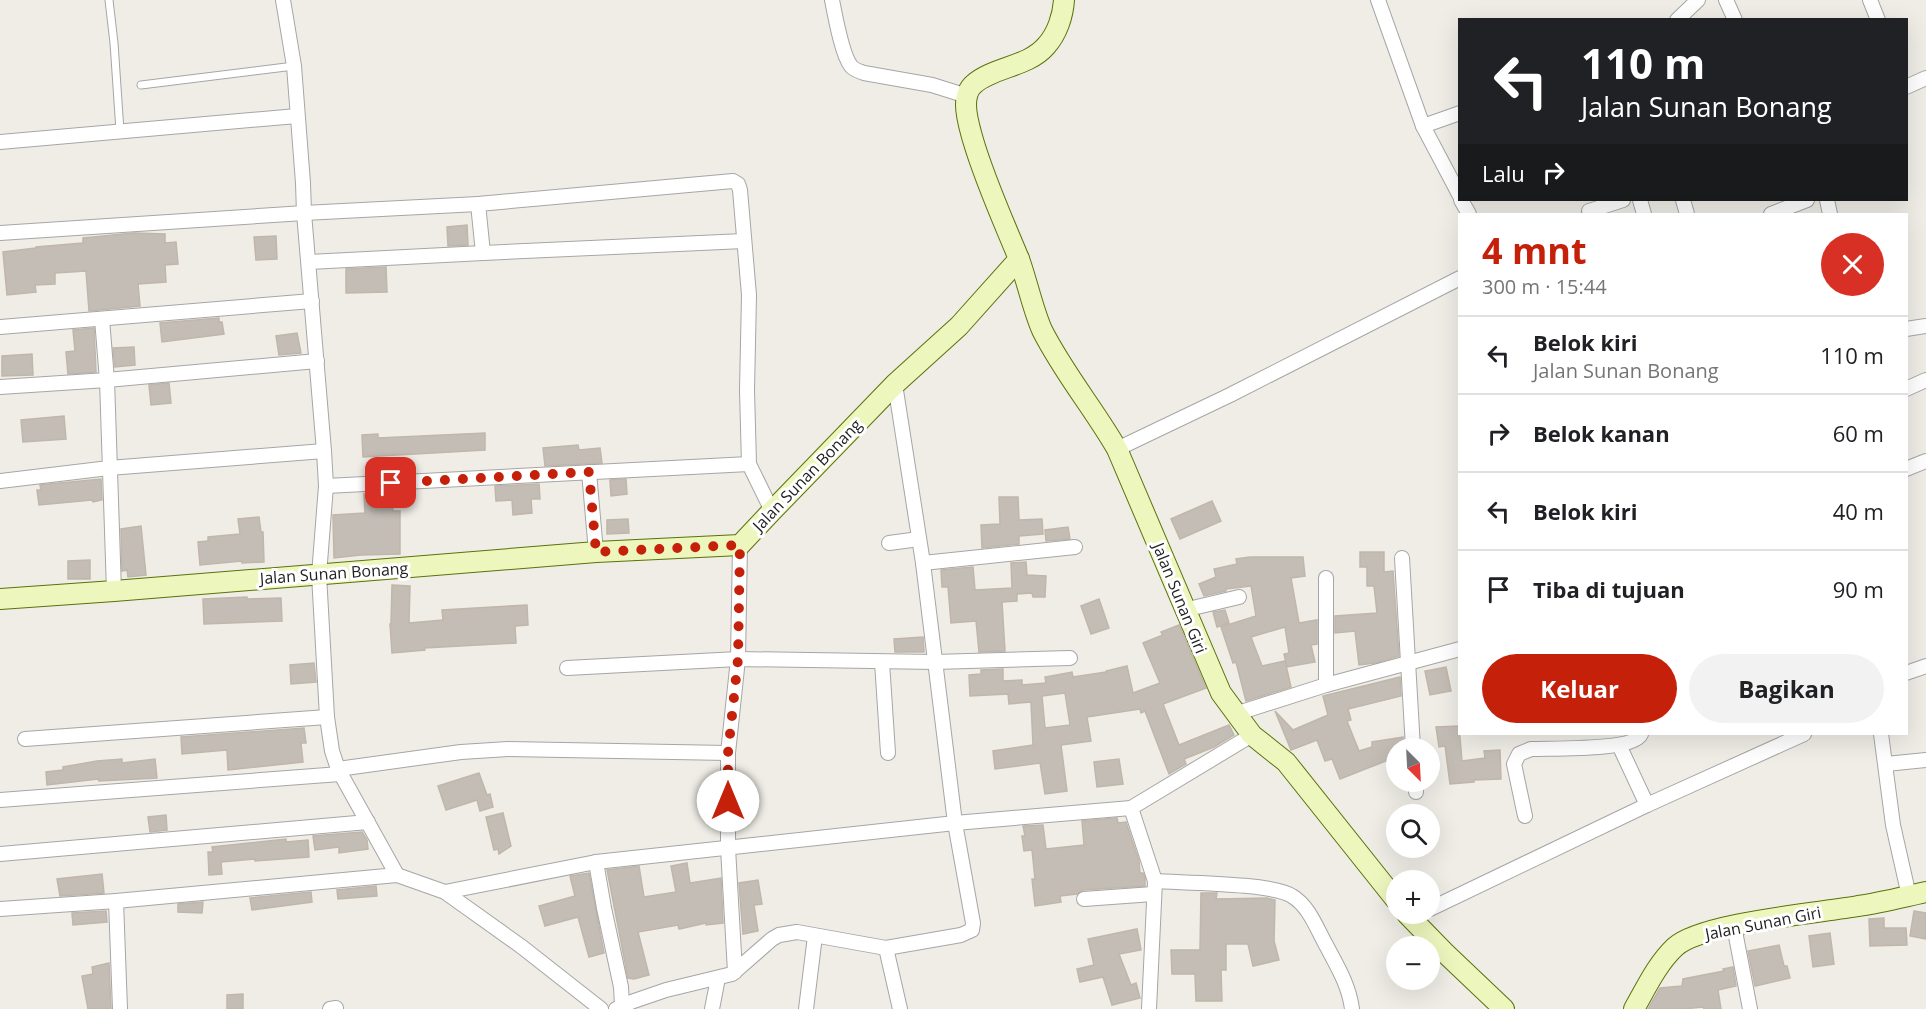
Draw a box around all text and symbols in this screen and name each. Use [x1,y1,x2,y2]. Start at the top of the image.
text: 110 m [1581,34,1705,91]
icon: left [1482,42,1560,120]
text: Jalan Sunan Bonang [1581,88,1832,125]
icon: right [1537,156,1570,189]
text: Lalu [1482,158,1525,188]
text: 4 mnt [1482,226,1587,275]
button: close [1821,233,1884,296]
text: 300 m · 15:44 [1482,273,1607,300]
text: Belok kiri [1533,327,1638,357]
icon: left [1482,339,1515,372]
text: 110 m [1820,340,1884,370]
text: Jalan Sunan Bonang [1533,357,1719,384]
street label: Jalan Sunan Bonang [746,414,867,537]
icon: right [1482,417,1515,450]
text: Belok kanan [1533,418,1670,448]
text: 60 m [1833,418,1884,448]
pin [365,457,416,508]
icon: arrive [374,466,407,499]
icon: left [1482,495,1515,528]
text: Belok kiri [1533,496,1638,526]
text: 40 m [1833,496,1884,526]
street label: Jalan Sunan Giri [1147,538,1212,657]
street label: Jalan Sunan Bonang [257,557,409,589]
icon: arrive [1482,573,1515,606]
text: Tiba di tujuan [1533,574,1685,604]
text: 90 m [1833,574,1884,604]
button: Keluar [1482,654,1677,723]
button: Bagikan [1689,654,1884,723]
north arrow [1386,738,1440,792]
map controls [1386,738,1440,990]
position arrow [696,769,760,833]
button: search [1386,804,1440,858]
button: + [1386,870,1440,924]
street label: Jalan Sunan Giri [1701,901,1823,945]
button: − [1386,936,1440,990]

